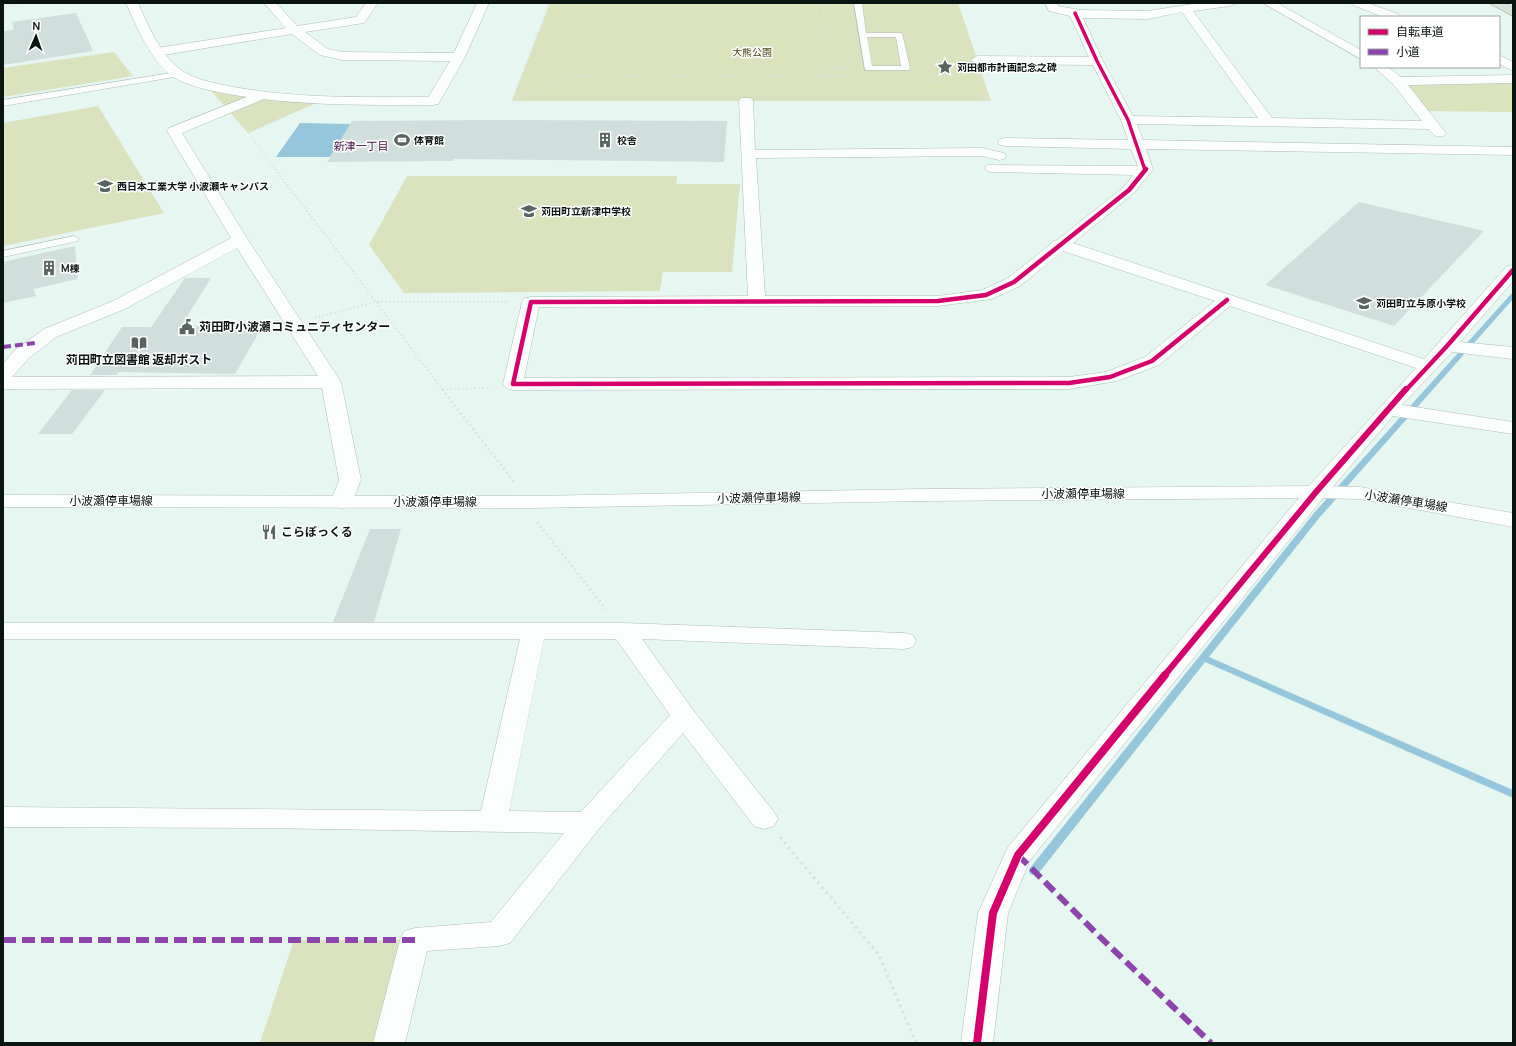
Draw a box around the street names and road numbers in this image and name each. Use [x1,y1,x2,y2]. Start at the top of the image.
street label: 小波瀬停車場線 [1041,485,1125,502]
street label: 小波瀬停車場線 [1363,486,1449,515]
street label: 小波瀬停車場線 [717,488,801,507]
street label: 小波瀬停車場線 [69,492,153,509]
street label: 小波瀬停車場線 [393,493,477,510]

